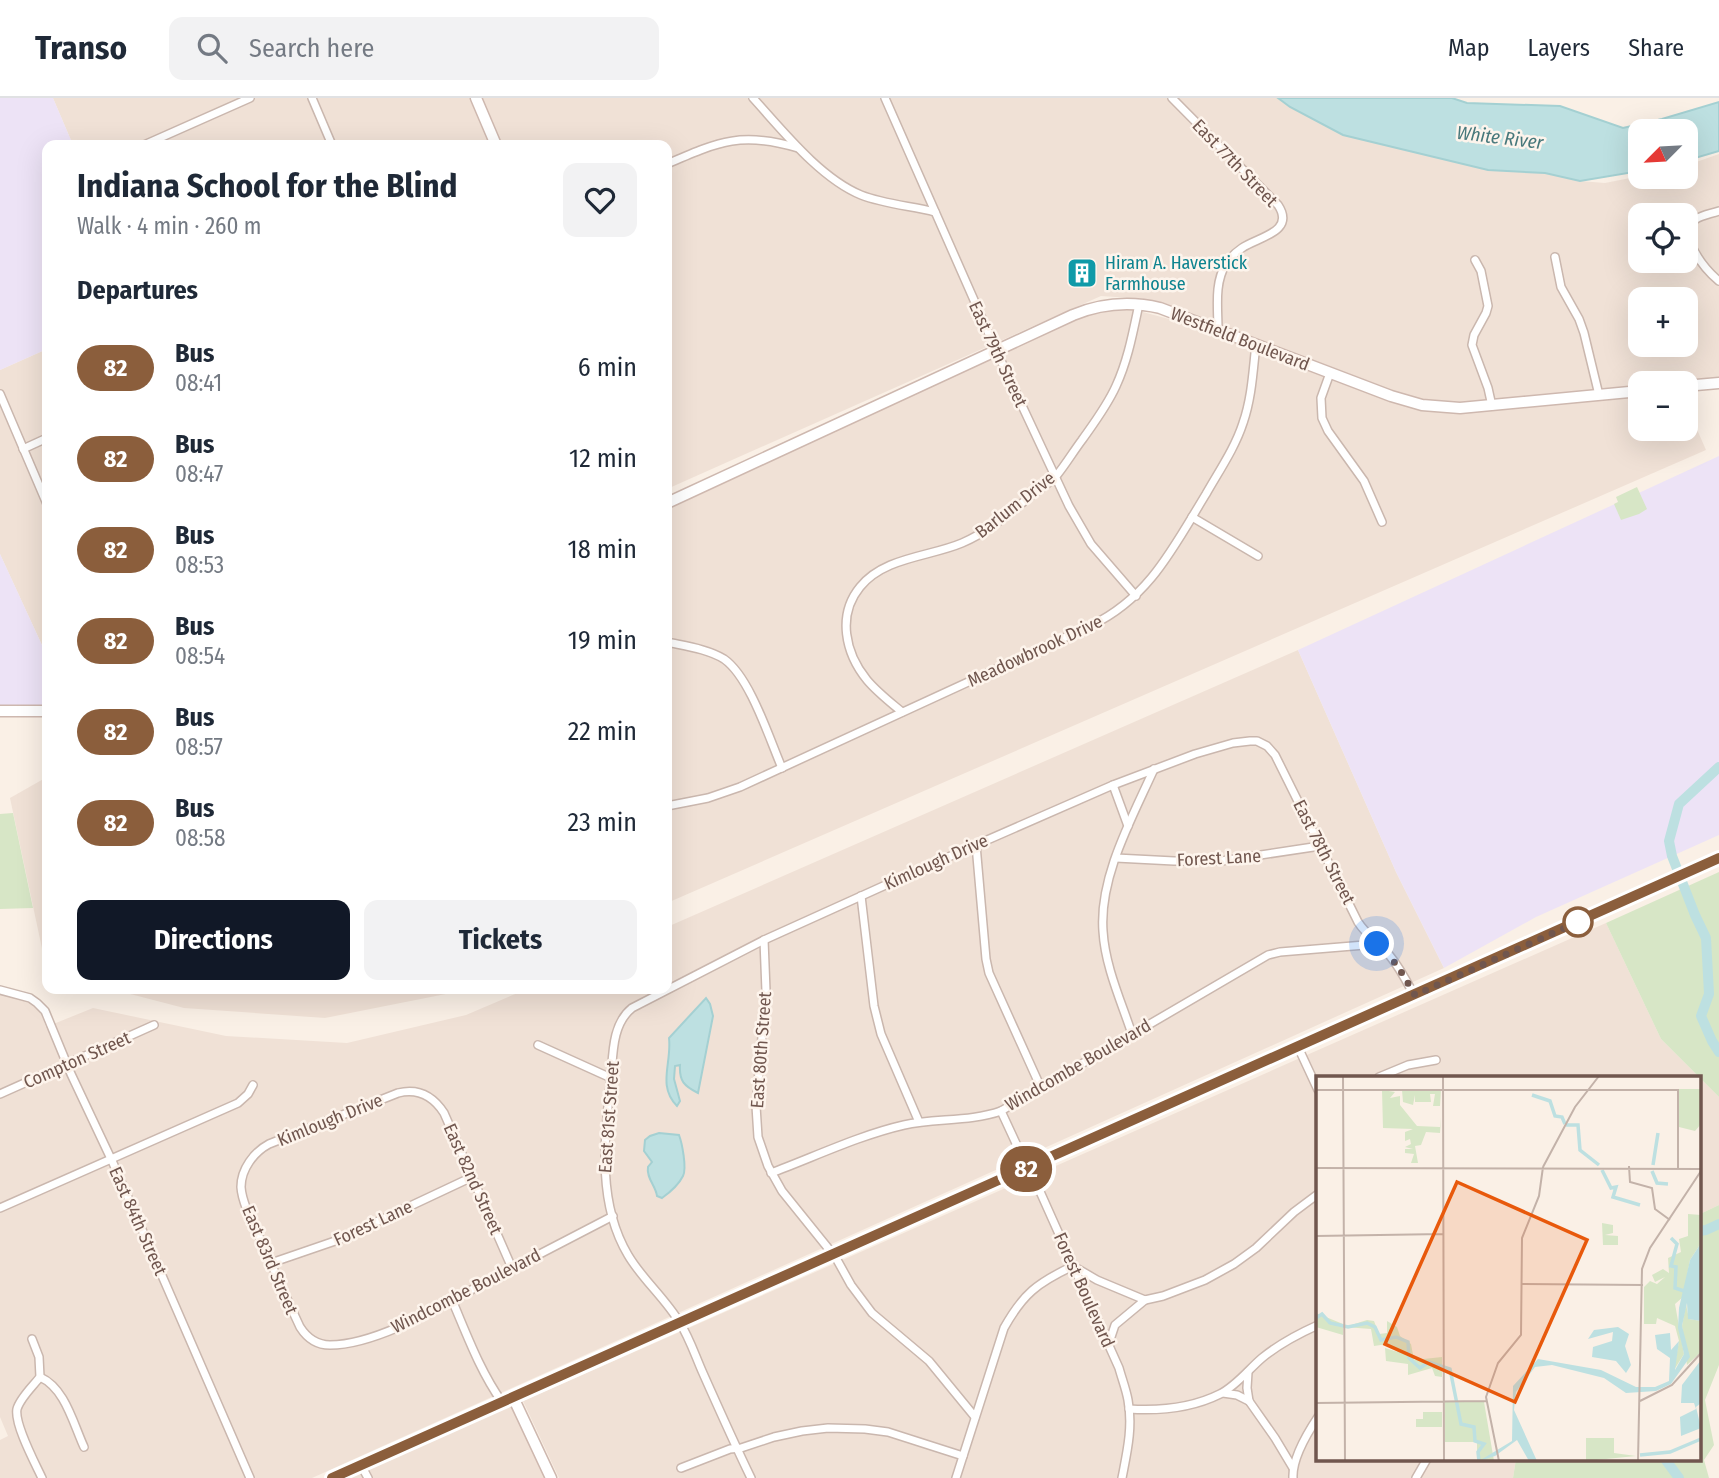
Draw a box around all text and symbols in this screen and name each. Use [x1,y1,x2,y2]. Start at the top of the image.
search box [169,17,659,80]
text: Transo [35,28,127,68]
icon: search [193,29,231,67]
text: Search here [249,33,374,64]
text: Map [1448,34,1490,62]
text: Layers [1528,34,1590,62]
text: Share [1628,34,1684,62]
street label: East 77th Street [1188,115,1282,211]
north arrow [1628,119,1698,189]
map controls [1628,119,1698,441]
water label: White River [1455,121,1546,154]
button: heart [563,163,637,237]
text: Indiana School for the Blind [77,166,457,206]
button: locate [1628,203,1698,273]
text: Walk · 4 min · 260 m [77,212,262,240]
place label: Hiram A. Haverstick Farmhouse [1105,252,1248,295]
building icon: Hiram A. Haverstick Farmhouse [1065,256,1099,290]
text: Departures [77,275,198,306]
button: + [1628,287,1698,357]
street label: East 79th Street [964,298,1032,411]
street label: Westfield Boulevard [1168,302,1312,376]
text: Bus [175,338,214,369]
text: 6 min [578,352,637,383]
text: 82 [104,354,127,382]
text: 08:41 [175,369,222,397]
button: − [1628,371,1698,441]
text: Bus [175,429,214,460]
text: 12 min [569,443,637,474]
text: 82 [104,445,127,473]
text: 08:47 [175,460,223,488]
street label: Barlum Drive [971,467,1059,543]
text: Bus [175,520,214,551]
text: 18 min [568,534,637,565]
text: 82 [104,536,127,564]
text: 08:53 [175,551,224,579]
street label: Meadowbrook Drive [964,610,1106,692]
text: Bus [175,611,214,642]
text: 19 min [568,625,637,656]
text: 82 [104,627,127,655]
text: 08:54 [175,642,225,670]
text: Bus [175,702,214,733]
text: 22 min [568,716,637,747]
text: 82 [104,718,127,746]
text: 08:57 [175,733,223,761]
text: Bus [175,793,214,824]
street label: East 78th Street [1288,796,1360,908]
text: 23 min [568,807,637,838]
text: 82 [104,809,127,837]
text: 08:58 [175,824,226,852]
street label: Kimlough Drive [880,829,992,895]
street label: Forest Lane [1176,845,1262,871]
button: Directions [77,900,350,980]
button: Tickets [364,900,637,980]
unlabelled marker [1563,907,1593,937]
your location [1359,926,1394,961]
street label: East 80th Street [746,991,776,1109]
street label: Windcombe Boulevard [1001,1014,1155,1116]
street label: Compton Street [20,1027,134,1093]
street label: East 81st Street [594,1060,624,1174]
inset map [1316,1076,1702,1460]
street label: Kimlough Drive [274,1089,386,1151]
street label: East 82nd Street [439,1120,507,1238]
line badge: 82 [995,1146,1058,1192]
text: 82 [1014,1155,1038,1183]
street label: East 84th Street [104,1163,172,1279]
street label: Forest Lane [330,1195,416,1251]
street label: East 83rd Street [237,1202,303,1318]
street label: Forest Boulevard [1049,1229,1119,1351]
street label: Windcombe Boulevard [388,1244,544,1338]

